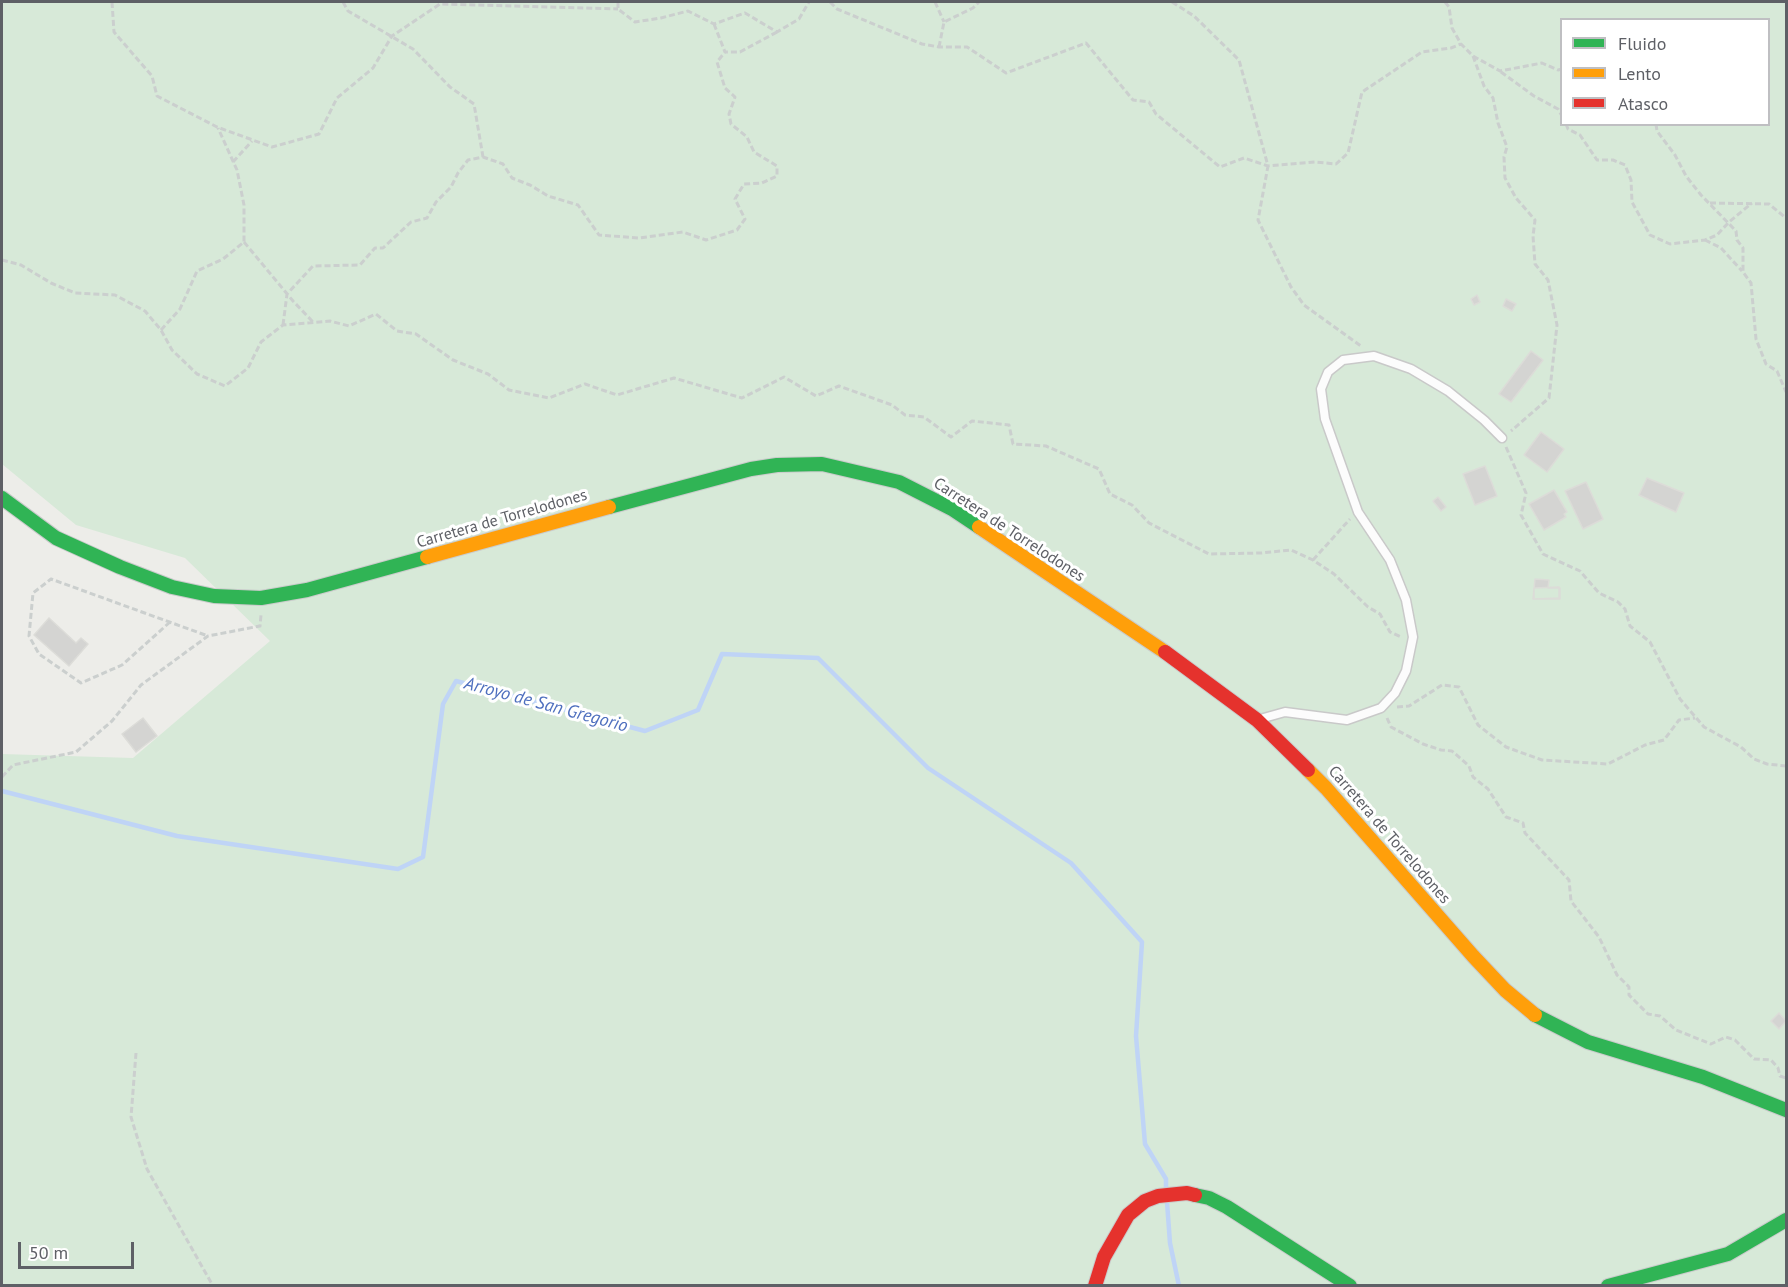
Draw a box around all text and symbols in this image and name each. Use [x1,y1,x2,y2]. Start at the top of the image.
legend [1560,18,1770,126]
text: Fluido [1618,32,1666,55]
text: Lento [1618,62,1661,85]
text: Atasco [1618,92,1668,115]
street label: Carretera de Torrelodones [930,474,1088,586]
street label: Carretera de Torrelodones [415,485,589,553]
water label: Arroyo de San Gregorio [462,673,630,737]
street label: Carretera de Torrelodones [1324,762,1454,908]
scale bar [21,1230,136,1268]
text: 50 m [29,1241,68,1264]

